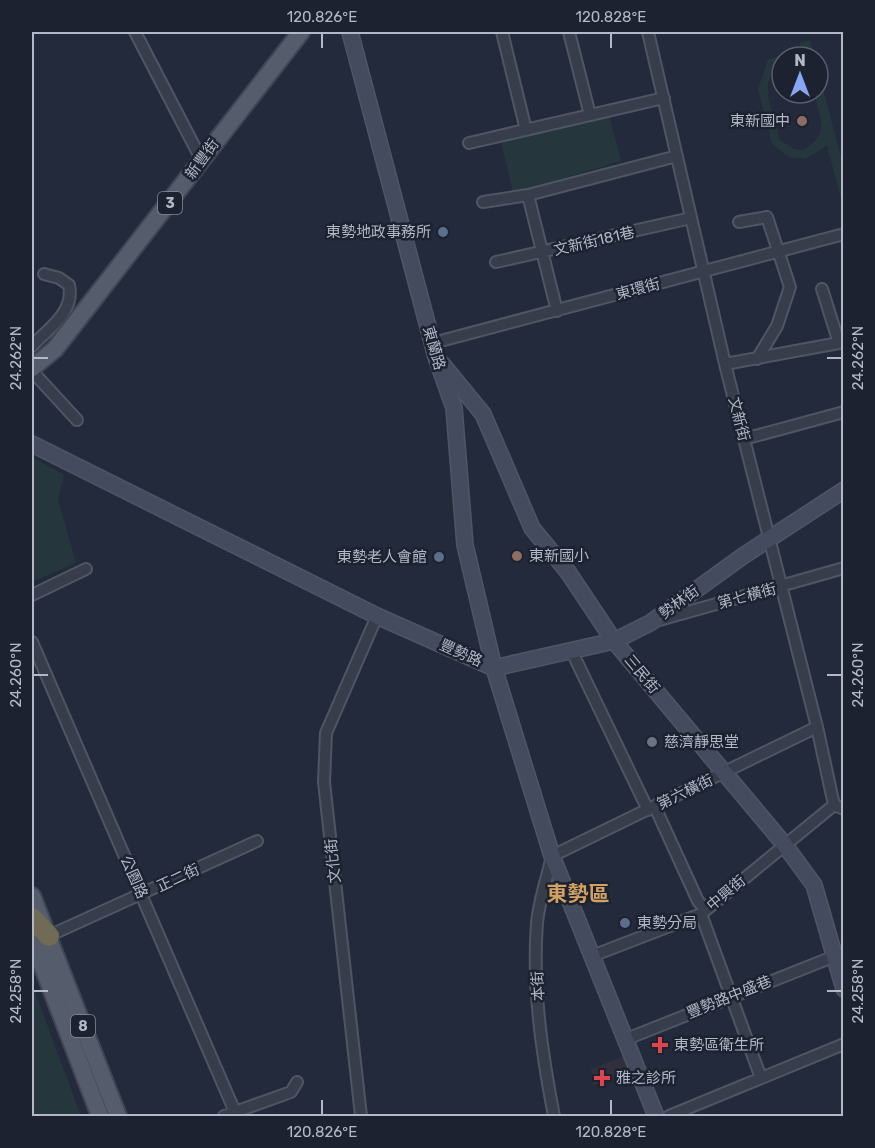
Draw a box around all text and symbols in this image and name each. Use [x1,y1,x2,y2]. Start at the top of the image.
text: 120.826°E [287,8,357,26]
text: 120.828°E [576,8,646,26]
north arrow [770,45,830,105]
text: N [794,51,806,70]
place label: 東新國中 [730,112,790,130]
marker: 東新國中 [795,114,809,128]
street label: 新豐街 [181,136,223,182]
road number: 3 [158,192,182,214]
place label: 東勢地政事務所 [326,223,431,241]
street label: 文新街181巷 [552,223,636,259]
marker: 東勢地政事務所 [436,225,450,239]
street label: 東環街 [614,274,662,304]
street label: 東蘭路 [419,324,449,372]
text: 24.262°N [7,326,25,390]
text: 24.262°N [849,326,867,390]
street label: 文新街 [725,395,753,443]
place label: 東新國小 [529,547,589,565]
place label: 東勢老人會館 [337,548,427,566]
marker: 東新國小 [510,549,524,563]
marker: 東勢老人會館 [432,550,446,564]
street label: 第七橫街 [716,580,778,612]
street label: 勢林街 [656,581,702,623]
street label: 豐勢路 [437,636,485,670]
text: 24.260°N [7,642,25,708]
text: 24.260°N [849,642,867,708]
street label: 三民街 [621,651,663,697]
place label: 慈濟靜思堂 [664,733,739,751]
marker: 慈濟靜思堂 [645,735,659,749]
street label: 第六橫街 [654,771,716,813]
street label: 文化街 [322,838,344,884]
street label: 公園路 [117,853,151,901]
street label: 正二街 [154,860,202,896]
street label: 中興街 [703,872,749,914]
district label: 東勢區 [547,881,610,906]
place label: 東勢分局 [637,914,697,932]
marker: 東勢分局 [618,916,632,930]
text: 24.258°N [7,958,25,1024]
text: 24.258°N [849,958,867,1024]
street label: 本街 [528,971,548,1001]
street label: 豐勢路中盛巷 [684,972,774,1022]
road number: 8 [71,1015,95,1037]
marker: 東勢區衛生所 [651,1036,669,1054]
place label: 東勢區衛生所 [674,1036,764,1054]
marker: 雅之診所 [593,1069,611,1087]
place label: 雅之診所 [616,1069,676,1087]
text: 120.826°E [287,1123,357,1141]
text: 120.828°E [576,1123,646,1141]

